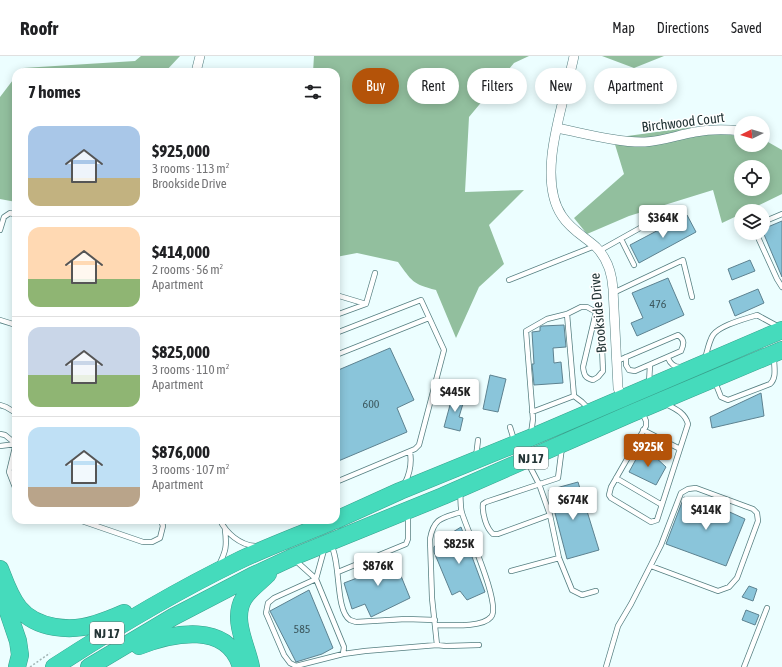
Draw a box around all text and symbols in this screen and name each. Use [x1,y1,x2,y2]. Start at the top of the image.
text: Roofr [20,17,58,39]
text: Map [612,20,635,36]
text: Directions [657,20,709,36]
text: Saved [731,20,762,36]
chip: Buy [352,68,399,104]
chip: Rent [407,68,459,104]
chip: Filters [467,68,527,104]
chip: New [535,68,586,104]
chip: Apartment [594,68,677,104]
icon: filters [302,81,324,103]
text: 7 homes [28,82,81,102]
street label: Birchwood Court [641,109,725,135]
north arrow [734,116,770,152]
map controls [734,116,770,240]
text: $925,000 [152,141,210,161]
icon: home [60,142,108,190]
button: locate [734,160,770,196]
text: 3 rooms · 113 m² [152,161,229,176]
text: Brookside Drive [152,176,227,191]
button: layers [734,204,770,240]
pin: $364K [635,205,691,239]
text: $364K [648,210,678,225]
text: $414,000 [152,242,210,262]
icon: home [60,243,108,291]
text: 2 rooms · 56 m² [152,262,223,277]
street label: Brookside Drive [587,272,609,354]
text: Apartment [152,277,203,292]
house number: 476 [650,297,667,311]
text: $825,000 [152,342,210,362]
icon: home [60,343,108,391]
text: 3 rooms · 110 m² [152,362,229,377]
text: Apartment [152,377,203,392]
pin: $445K [427,379,483,413]
text: $445K [440,384,470,399]
house number: 600 [363,397,380,411]
pin: $925K [620,434,676,468]
text: $925K [633,439,663,454]
text: $876,000 [152,442,210,462]
icon: home [60,443,108,491]
road number: NJ 17 [514,447,548,469]
text: 3 rooms · 107 m² [152,462,229,477]
text: Apartment [152,477,203,492]
pin: $674K [545,487,601,521]
text: $674K [558,492,588,507]
pin: $414K [678,497,734,531]
text: $414K [691,502,721,517]
pin: $825K [431,531,487,565]
text: $825K [444,536,474,551]
pin: $876K [350,553,406,587]
text: $876K [363,558,393,573]
road number: NJ 17 [90,622,124,644]
house number: 585 [294,622,310,636]

